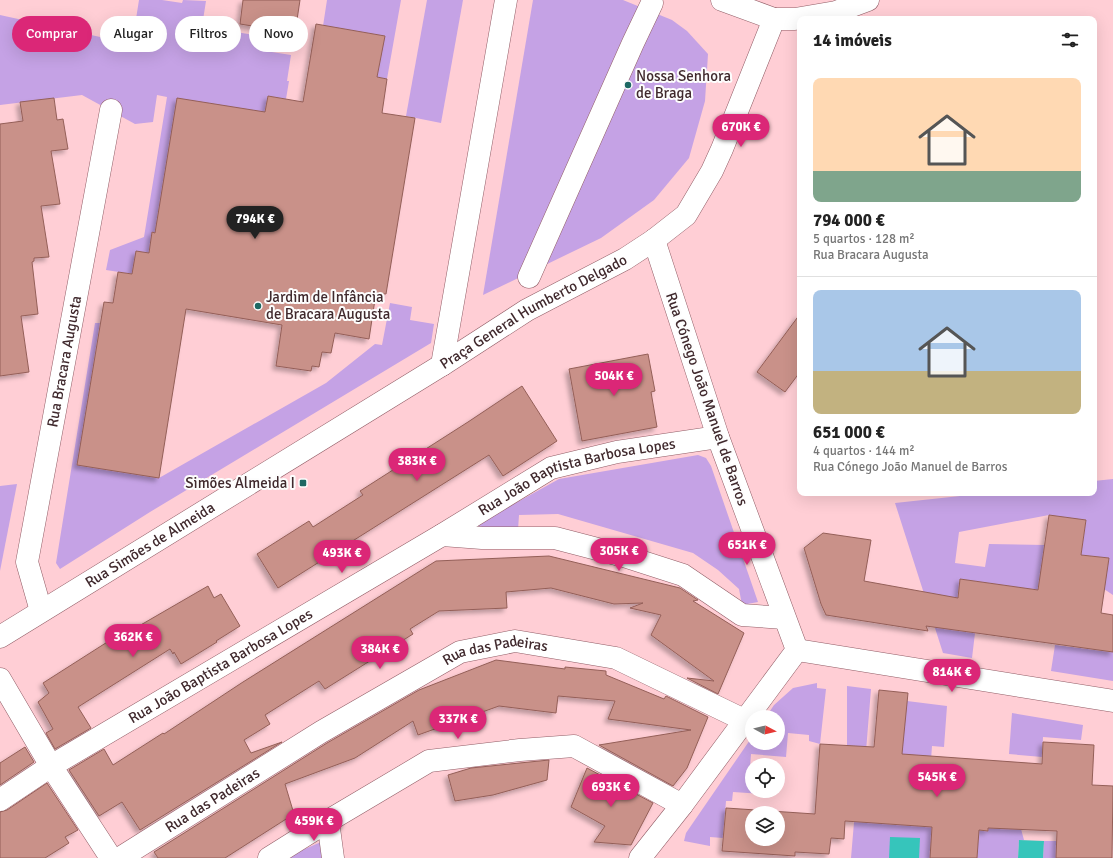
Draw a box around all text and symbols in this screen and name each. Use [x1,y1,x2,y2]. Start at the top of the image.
chip: Comprar [12,16,92,52]
chip: Alugar [100,16,167,52]
chip: Filtros [175,16,241,52]
chip: Novo [249,16,308,52]
icon: filters [1059,29,1081,51]
text: 14 imóveis [813,30,892,51]
place label: Nossa Senhora de Braga [636,67,731,102]
marker: Nossa Senhora de Braga [623,80,633,90]
icon: home [911,104,983,176]
pin: 670K € [708,114,774,148]
text: 670K € [721,119,761,135]
pin: 794K € [222,206,288,240]
text: 794 000 € [813,210,885,231]
text: 794K € [235,211,275,227]
text: 5 quartos · 128 m² [813,231,915,247]
text: Rua Bracara Augusta [813,247,929,263]
street label: Praça General Humberto Delgado [436,250,630,373]
place label: Jardim de Infância de Bracara Augusta [266,288,390,323]
street label: Rua Cónego João Manuel de Barros [662,290,752,508]
street label: Rua Bracara Augusta [43,294,85,429]
marker: Jardim de Infância de Bracara Augusta [253,301,263,311]
icon: home [911,316,983,388]
pin: 504K € [581,363,647,397]
text: 504K € [594,368,634,384]
text: 651 000 € [813,422,885,443]
street label: Rua João Baptista Barbosa Lopes [475,434,677,519]
text: 4 quartos · 144 m² [813,443,915,459]
pin: 383K € [384,448,450,482]
text: 383K € [397,453,437,469]
text: Rua Cónego João Manuel de Barros [813,459,1007,475]
place label: Simões Almeida I [185,474,295,492]
marker: Simões Almeida I [298,478,308,488]
street label: Rua Simões de Almeida [82,498,218,591]
pin: 651K € [714,532,780,566]
text: 651K € [727,537,767,553]
pin: 305K € [586,538,652,572]
pin: 493K € [309,540,375,574]
text: 305K € [599,543,639,559]
text: 493K € [322,545,362,561]
street label: Rua João Baptista Barbosa Lopes [125,604,316,727]
pin: 362K € [100,624,166,658]
text: 362K € [113,629,153,645]
street label: Rua das Padeiras [439,632,550,669]
pin: 384K € [347,636,413,670]
text: 384K € [360,641,400,657]
pin: 814K € [919,659,985,693]
text: 814K € [932,664,972,680]
pin: 337K € [425,706,491,740]
north arrow [745,710,785,750]
map controls [745,710,785,846]
text: 337K € [438,711,478,727]
button: locate [745,758,785,798]
street label: Rua das Padeiras [162,764,263,836]
pin: 545K € [904,764,970,798]
text: 545K € [917,769,957,785]
pin: 693K € [578,774,644,808]
text: 693K € [591,779,631,795]
button: layers [745,806,785,846]
pin: 459K € [281,808,347,842]
text: 459K € [294,813,334,829]

